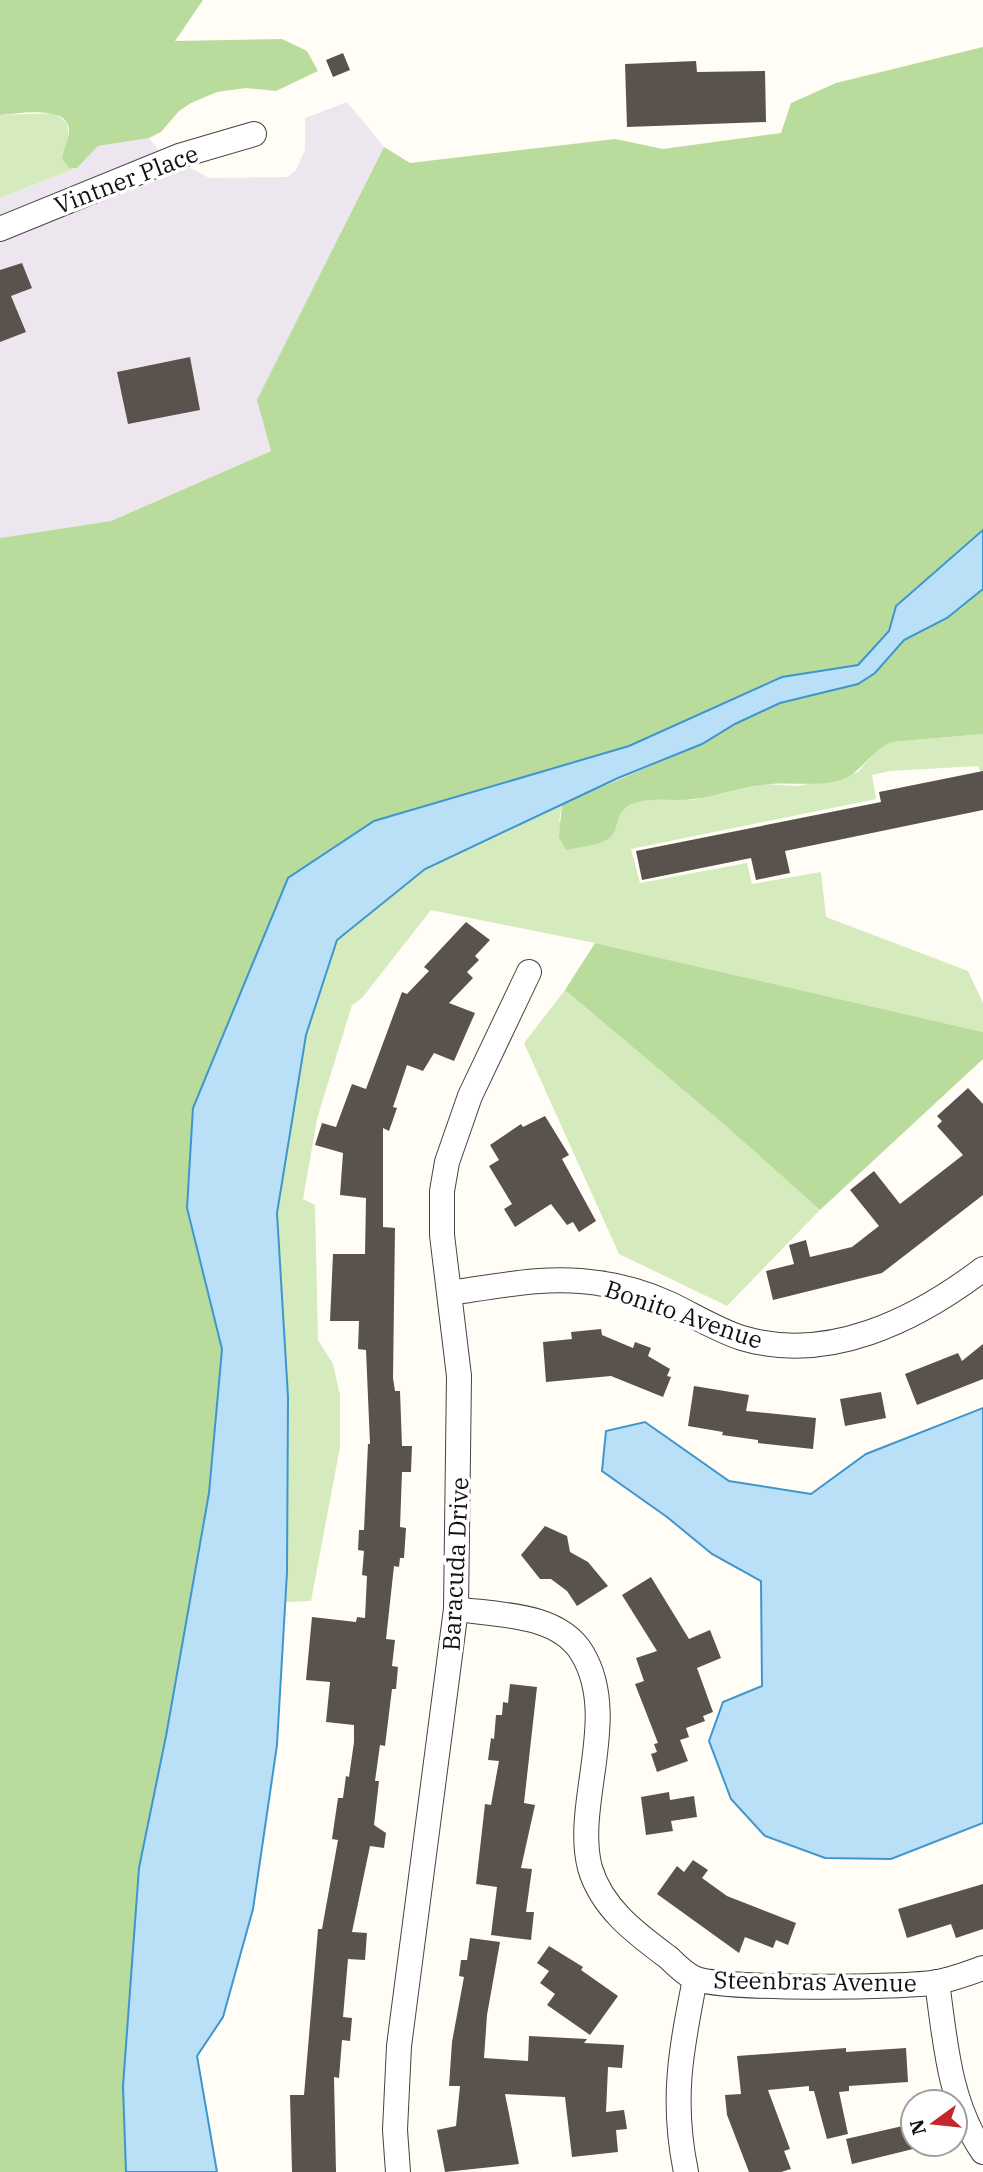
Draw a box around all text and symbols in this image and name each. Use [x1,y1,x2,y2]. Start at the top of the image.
street label: Vintner Place [50,137,202,221]
street label: Bonito Avenue [601,1272,767,1356]
street label: Baracuda Drive [434,1476,476,1652]
street label: Steenbras Avenue [713,1963,917,1999]
north arrow [899,2088,969,2158]
text: N [904,2117,931,2138]

